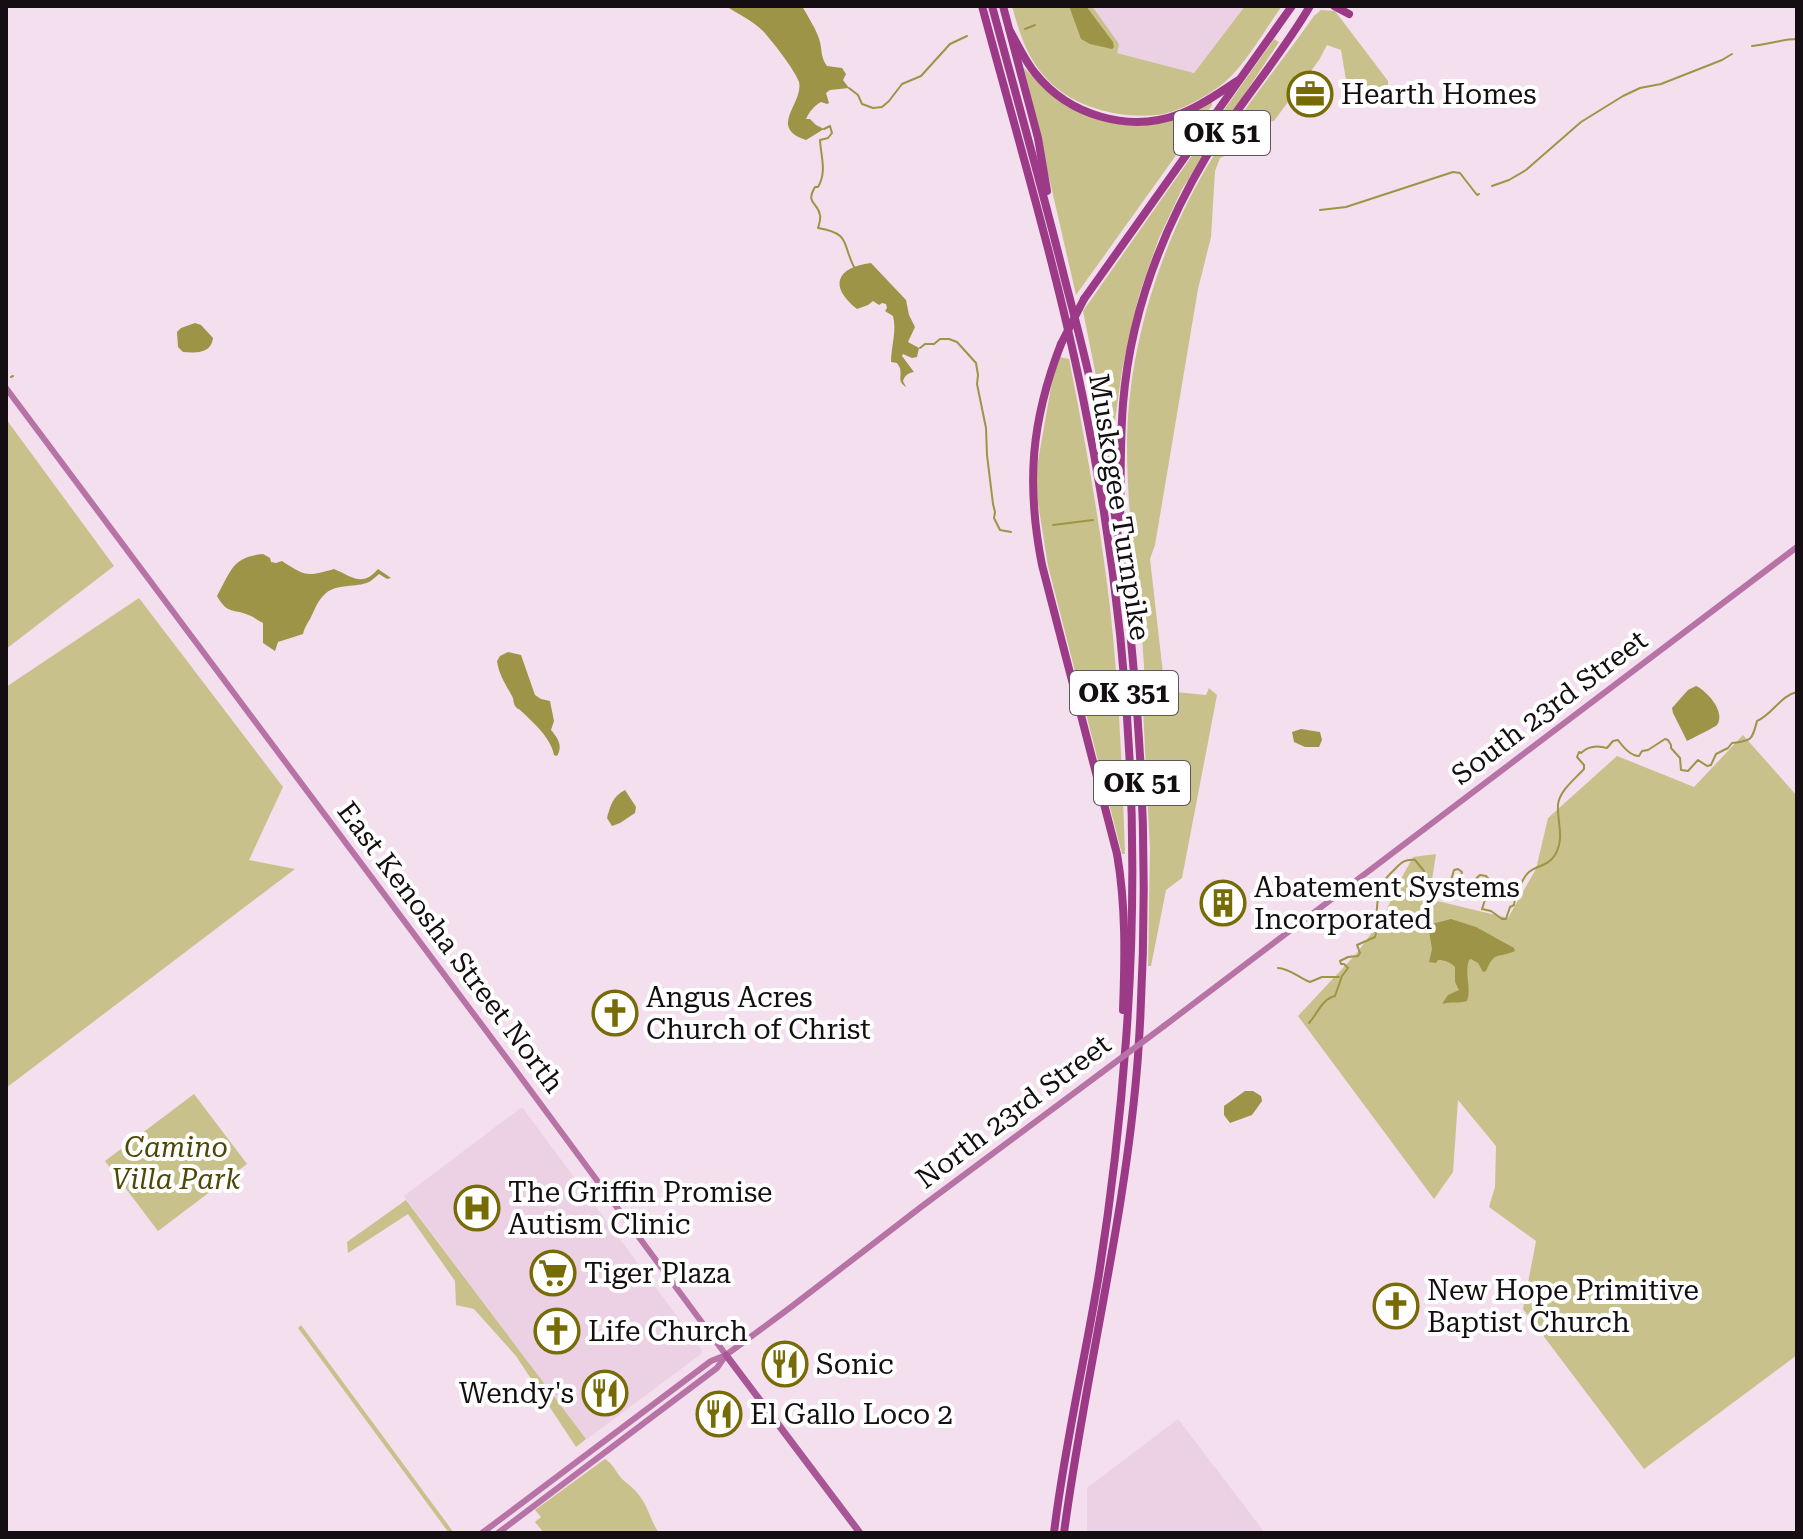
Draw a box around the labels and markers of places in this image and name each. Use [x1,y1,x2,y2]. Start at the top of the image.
office icon: Hearth Homes [1286,70,1334,118]
place label: Hearth Homes [1341,78,1536,111]
place label: Abatement Systems Incorporated [1254,871,1520,936]
building icon: Abatement Systems Incorporated [1199,879,1247,927]
place label: Angus Acres Church of Christ [646,981,871,1046]
church icon: Angus Acres Church of Christ [591,989,639,1037]
place label: The Griffin Promise Autism Clinic [508,1176,773,1241]
hospital icon: The Griffin Promise Autism Clinic [453,1184,501,1232]
supermarket icon: Tiger Plaza [529,1249,577,1297]
place label: Tiger Plaza [584,1257,731,1290]
place label: New Hope Primitive Baptist Church [1427,1274,1699,1339]
church icon: New Hope Primitive Baptist Church [1372,1282,1420,1330]
church icon: Life Church [533,1307,581,1355]
place label: Life Church [588,1315,748,1348]
restaurant icon: Sonic [761,1340,809,1388]
place label: Sonic [816,1348,894,1381]
restaurant icon: Wendy's [581,1369,629,1417]
place label: Wendy's [459,1377,574,1410]
restaurant icon: El Gallo Loco 2 [695,1390,743,1438]
place label: El Gallo Loco 2 [750,1398,953,1431]

